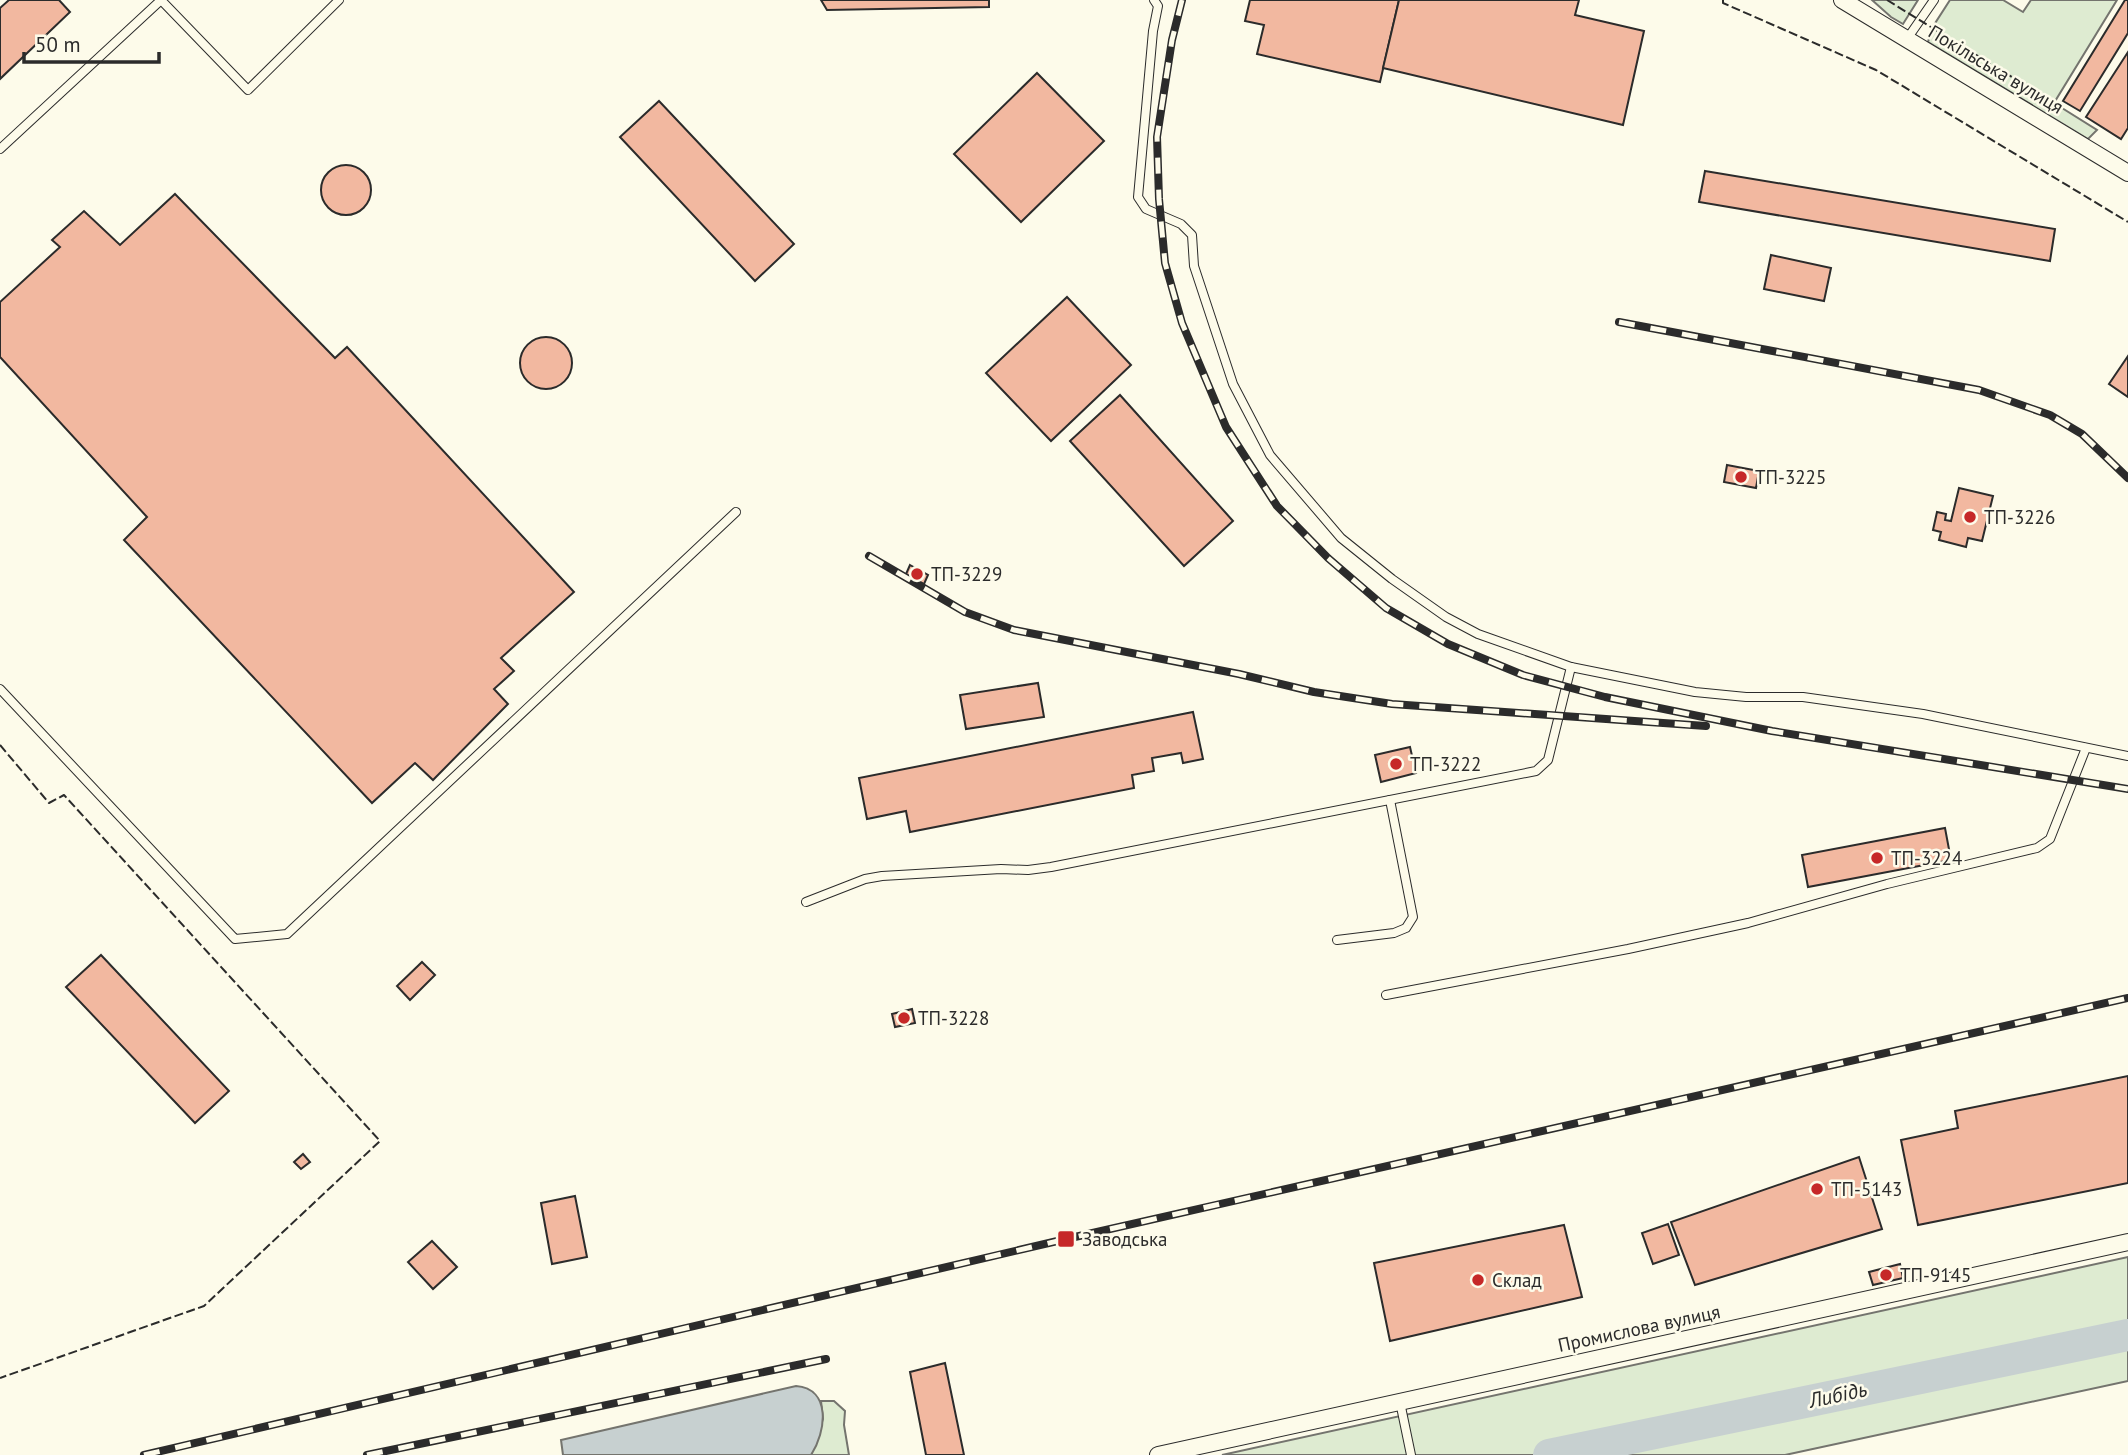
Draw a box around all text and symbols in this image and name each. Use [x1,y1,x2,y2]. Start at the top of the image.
street label: Покільська вулиця [1924,19,2068,119]
scale bar [24,21,159,65]
text: 50 m [35,31,81,58]
place label: ТП-3225 [1755,465,1826,489]
marker: ТП-3225 [1733,469,1749,485]
place label: ТП-3226 [1984,505,2055,529]
marker: ТП-3226 [1962,509,1978,525]
place label: ТП-3229 [931,562,1002,586]
marker: ТП-3229 [909,566,925,582]
place label: ТП-3222 [1410,752,1481,776]
marker: ТП-3222 [1388,756,1404,772]
place label: ТП-3224 [1891,846,1962,870]
marker: ТП-3224 [1869,850,1885,866]
place label: ТП-3228 [918,1006,989,1030]
marker: ТП-3228 [896,1010,912,1026]
place label: ТП-5143 [1831,1177,1902,1201]
marker: ТП-5143 [1809,1181,1825,1197]
place label: Заводська [1082,1227,1167,1251]
marker: Заводська [1056,1229,1076,1249]
place label: ТП-9145 [1900,1263,1971,1287]
marker: ТП-9145 [1878,1267,1894,1283]
place label: Склад [1492,1268,1542,1292]
marker: Склад [1470,1272,1486,1288]
street label: Промислова вулиця [1556,1299,1722,1357]
water label: Либідь [1805,1375,1870,1414]

